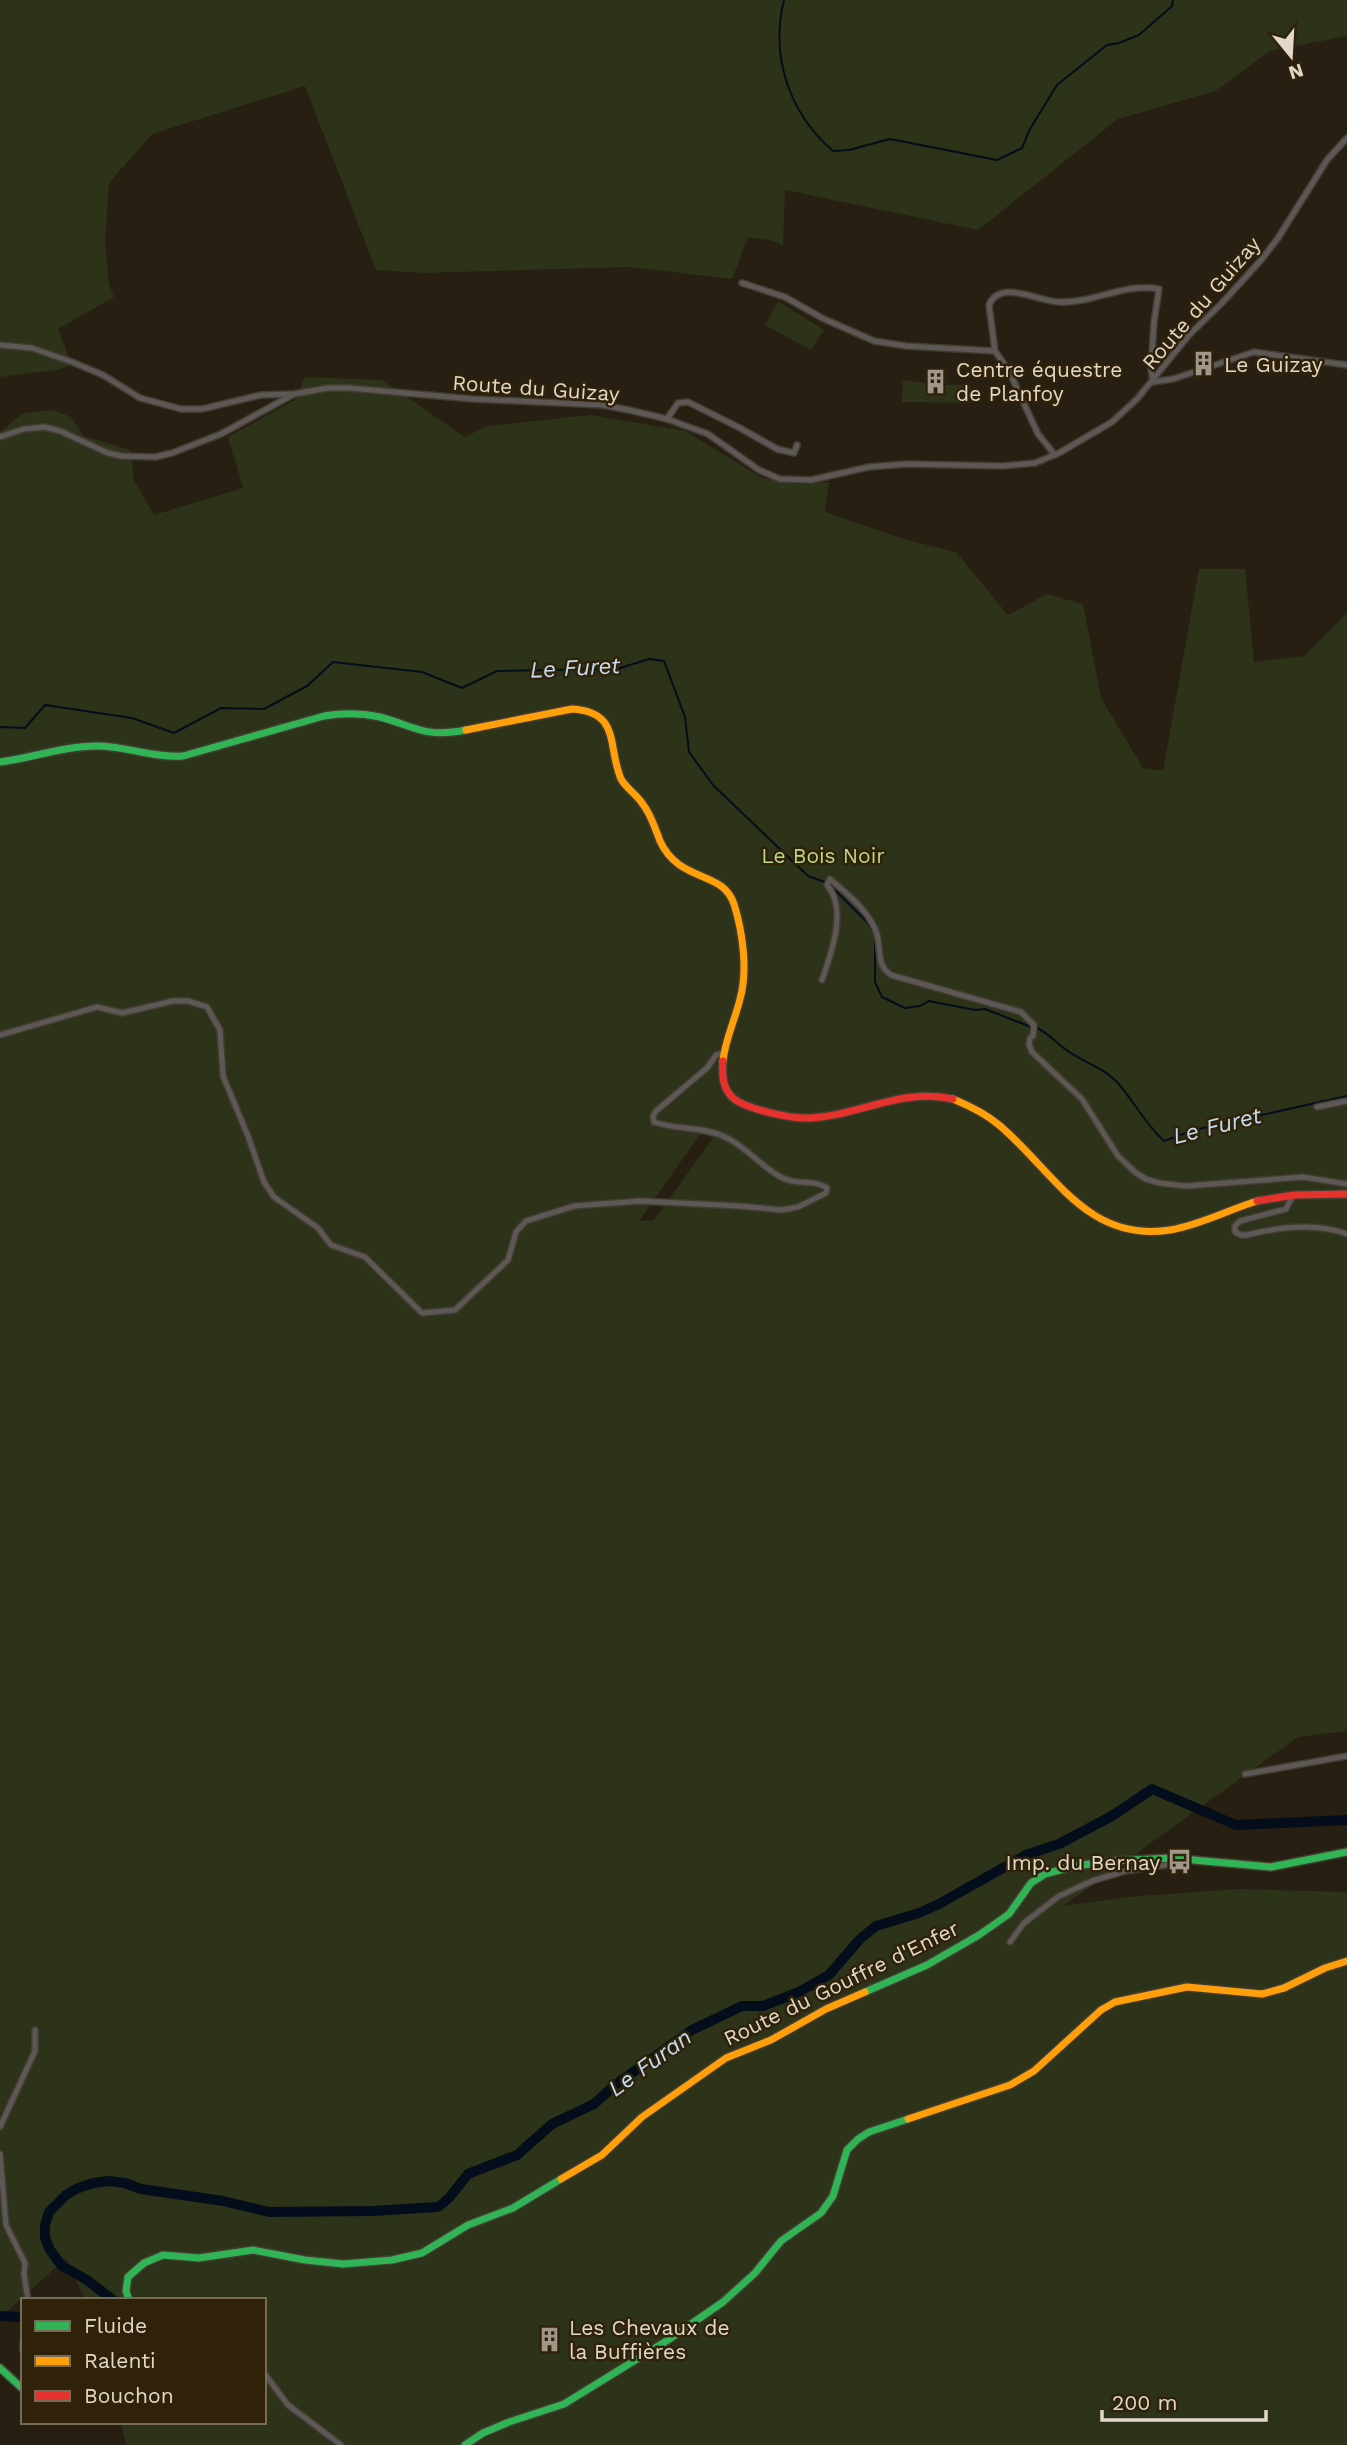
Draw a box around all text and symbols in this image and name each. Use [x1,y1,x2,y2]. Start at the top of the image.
north arrow [1256,21,1326,91]
text: N [1286,59,1306,85]
street label: Route du Guizay [1137,231,1266,374]
building icon: Le Guizay [1190,350,1218,378]
place label: Le Guizay [1224,352,1323,377]
place label: Centre équestre de Planfoy [956,357,1122,406]
building icon: Centre équestre de Planfoy [922,367,950,395]
street label: Route du Guizay [452,370,621,406]
water label: Le Furet [529,652,622,684]
park label: Le Bois Noir [761,843,885,868]
water label: Le Furet [1170,1102,1265,1150]
bus stop icon: Imp. du Bernay [1166,1848,1194,1876]
place label: Imp. du Bernay [1006,1850,1160,1875]
street label: Route du Gouffre d'Enfer [719,1915,963,2051]
water label: Le Furan [603,2024,697,2102]
legend [21,2298,266,2424]
text: Fluide [84,2313,147,2338]
place label: Les Chevaux de la Buffières [569,2315,730,2364]
building icon: Les Chevaux de la Buffières [535,2325,563,2353]
text: Ralenti [84,2348,156,2373]
scale bar [1102,2378,1266,2422]
text: Bouchon [84,2383,174,2408]
text: 200 m [1112,2390,1178,2415]

